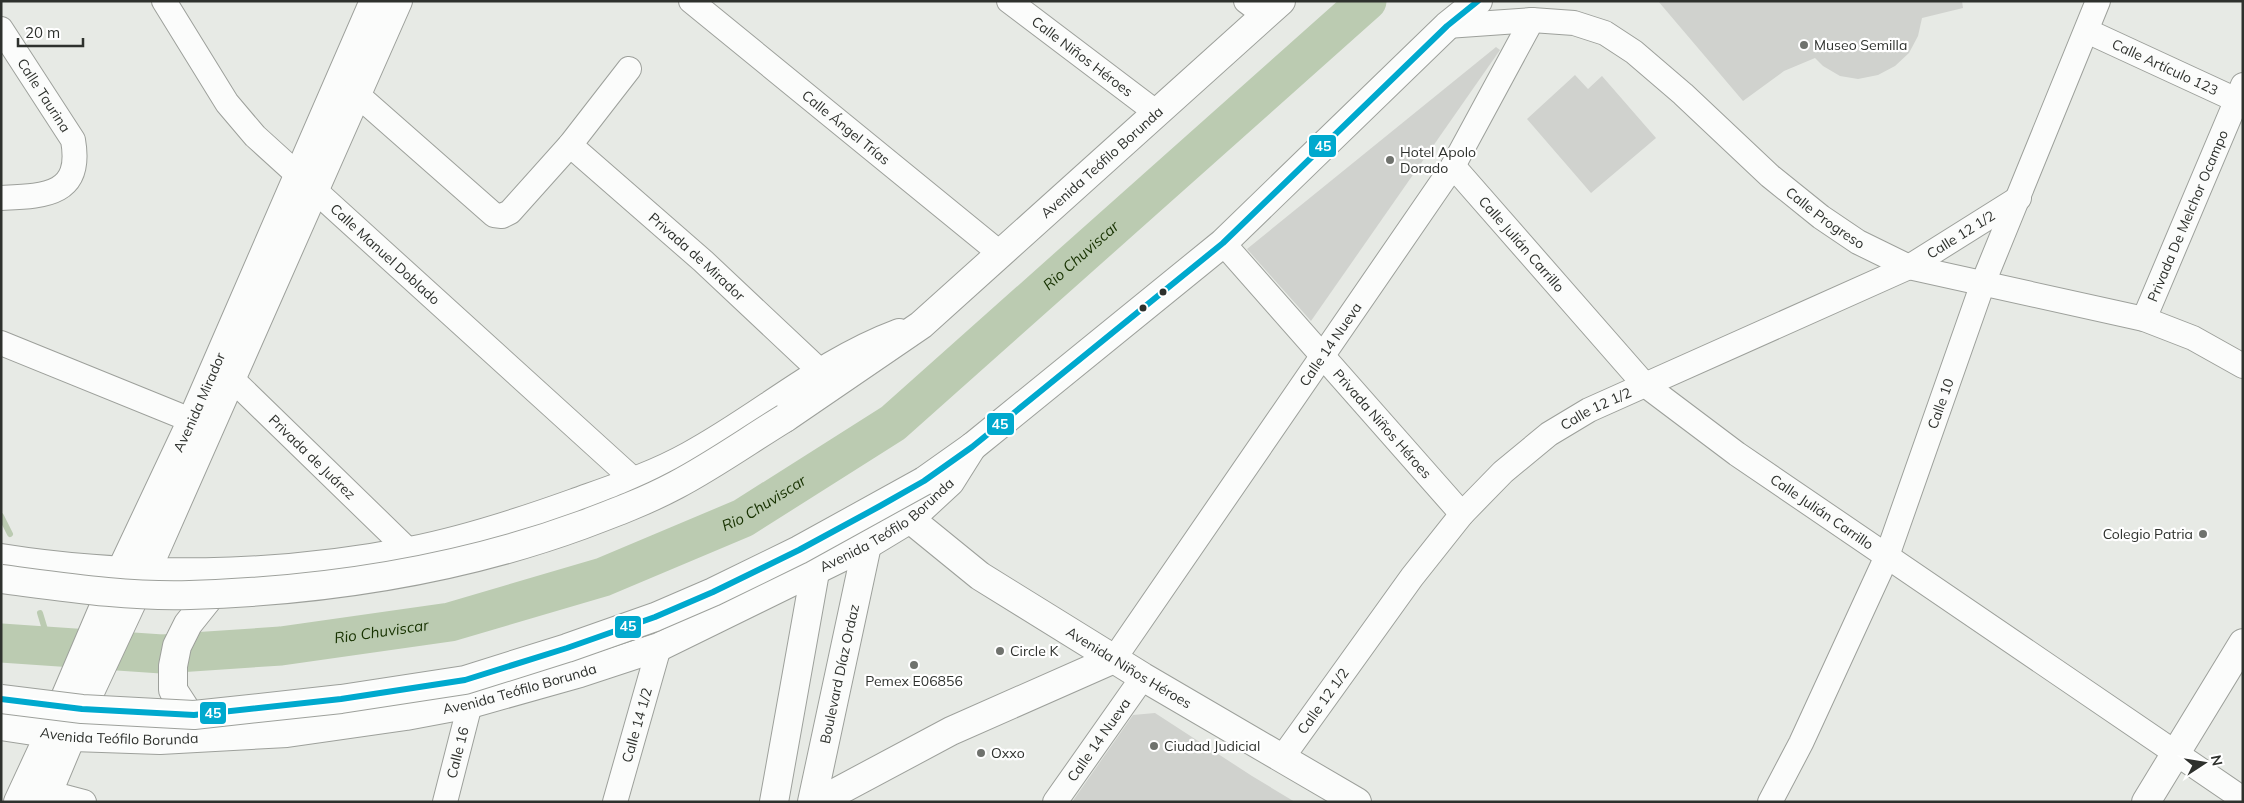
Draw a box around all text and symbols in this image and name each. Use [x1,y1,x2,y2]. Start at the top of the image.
street label: Calle Niños Héroes [1028,12,1137,101]
scale bar [18,15,82,47]
text: 20 m [25,23,60,42]
street label: Calle Artículo 123 [2109,35,2221,99]
place label: Museo Semilla [1814,36,1907,54]
marker: Museo Semilla [1798,39,1810,51]
street label: Calle Taurina [13,55,75,136]
street label: Calle Ángel Trías [798,86,894,169]
street label: Avenida Teófilo Borunda [1037,103,1167,222]
street label: Privada De Melchor Ocampo [2143,127,2232,305]
line badge: 45 [1308,134,1337,158]
text: 45 [1315,137,1331,155]
place label: Hotel Apolo Dorado [1400,143,1476,177]
marker: Hotel Apolo Dorado [1384,154,1396,166]
street label: Calle Progreso [1782,183,1867,253]
street label: Calle Julián Carrillo [1475,193,1568,296]
street label: Calle Manuel Doblado [327,200,444,309]
street label: Calle 12 1/2 [1923,206,1998,263]
street label: Privada de Mirador [645,209,749,305]
water label: Rio Chuviscar [1039,216,1123,294]
unlabelled marker [1158,287,1168,297]
street label: Calle 14 Nueva [1295,299,1366,390]
unlabelled marker [1138,303,1148,313]
street label: Avenida Mirador [169,349,230,455]
street label: Privada Niños Héroes [1329,365,1436,482]
street label: Calle 10 [1923,376,1958,431]
street label: Calle 12 1/2 [1557,383,1634,434]
street label: Privada de Juárez [265,411,359,503]
line badge: 45 [986,412,1015,436]
text: 45 [992,415,1008,433]
water label: Rio Chuviscar [719,470,810,535]
street label: Calle Julián Carrillo [1767,470,1877,554]
street label: Avenida Teófilo Borunda [816,474,958,576]
place label: Colegio Patria [2103,525,2193,543]
marker: Colegio Patria [2197,528,2209,540]
street label: Boulevard Díaz Ordaz [816,602,863,745]
water label: Rio Chuviscar [333,615,430,647]
line badge: 45 [614,615,642,639]
text: 45 [620,617,636,635]
street label: Avenida Niños Héroes [1063,623,1195,712]
place label: Circle K [1010,642,1059,660]
marker: Circle K [994,645,1006,657]
street label: Avenida Teófilo Borunda [441,659,599,718]
marker: Pemex E06856 [908,659,920,671]
street label: Calle 12 1/2 [1293,665,1353,738]
place label: Pemex E06856 [865,672,963,690]
street label: Calle 14 1/2 [618,686,656,765]
street label: Calle 14 Nueva [1063,695,1134,785]
line badge: 45 [199,701,227,725]
text: 45 [205,704,221,722]
street label: Avenida Teófilo Borunda [39,723,199,749]
street label: Calle 16 [442,725,473,780]
place label: Ciudad Judicial [1164,737,1260,755]
north arrow [2179,738,2229,788]
marker: Ciudad Judicial [1148,740,1160,752]
place label: Oxxo [991,744,1025,762]
marker: Oxxo [975,747,987,759]
text: N [2207,753,2227,767]

